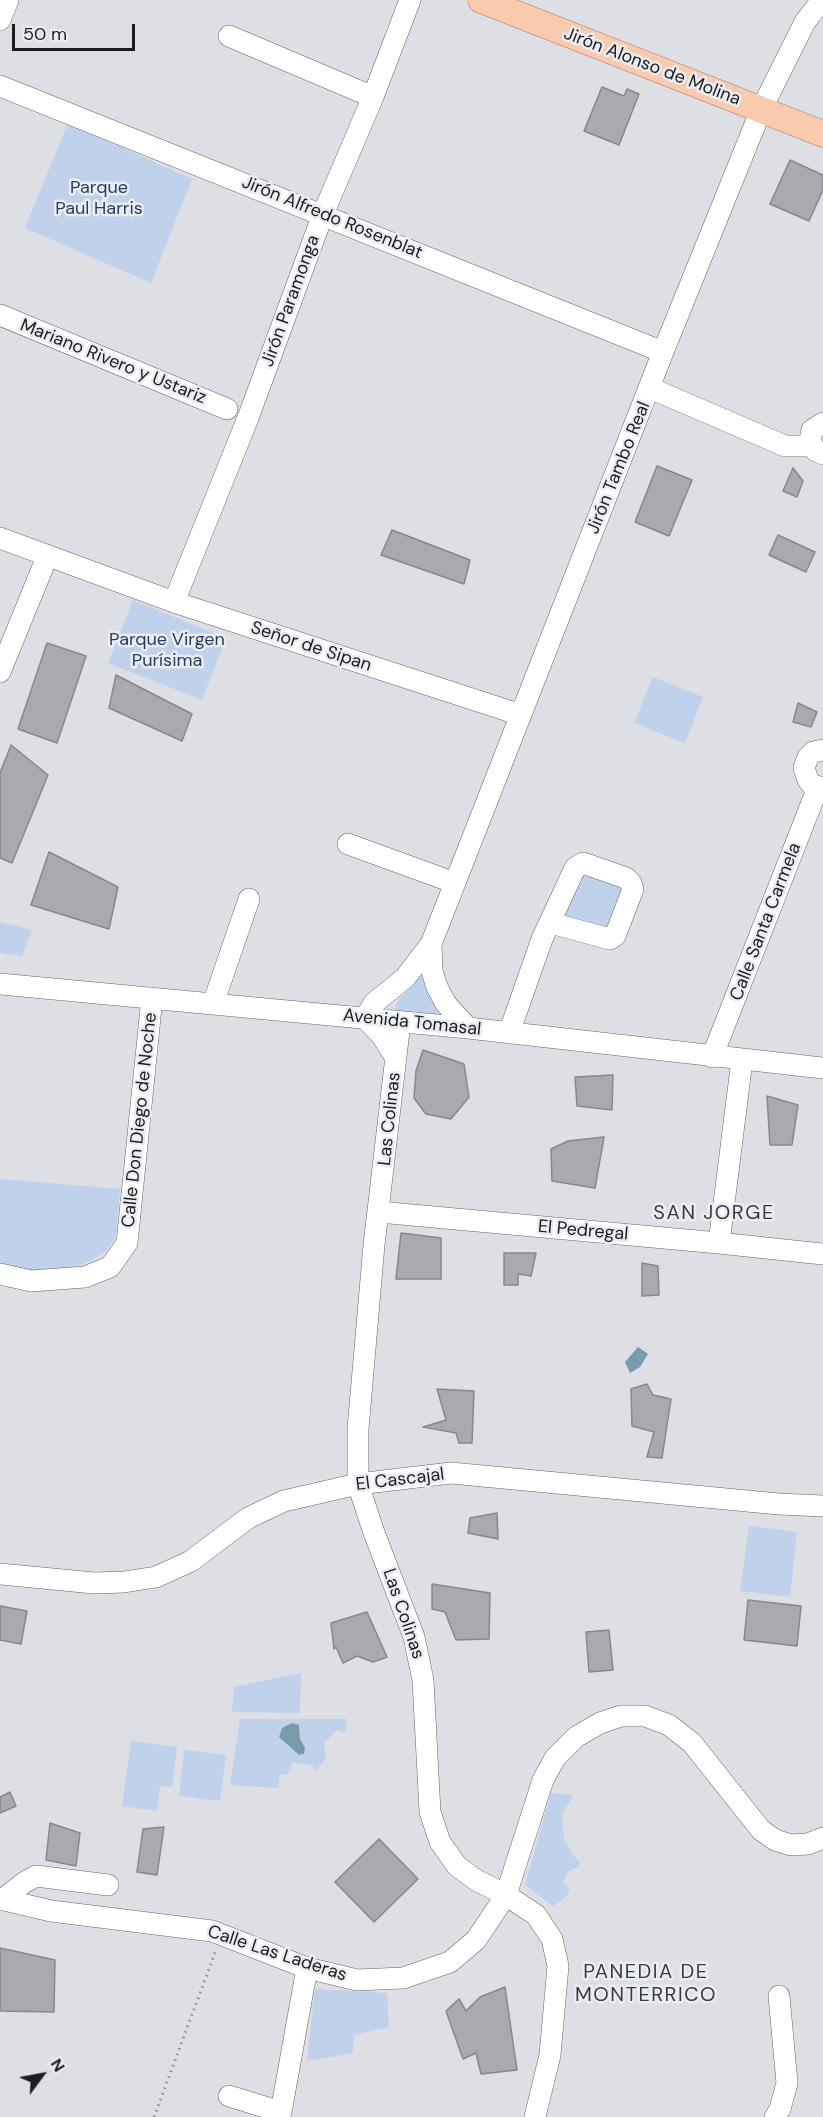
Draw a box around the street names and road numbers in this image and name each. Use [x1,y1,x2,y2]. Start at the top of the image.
street label: Jirón Alonso de Molina [561,23,743,111]
street label: Jirón Alfredo Rosenblat [238,172,426,264]
street label: Jirón Paramonga [257,232,325,370]
street label: Mariano Rivero y Ustariz [17,315,209,409]
street label: Jirón Tambo Real [583,399,655,537]
street label: Señor de Sipan [248,617,374,677]
street label: Calle Santa Carmela [726,840,806,1004]
street label: Avenida Tomasal [342,1005,482,1041]
street label: Calle Don Diego de Noche [118,1011,162,1229]
street label: Las Colinas [374,1071,406,1167]
street label: El Pedregal [537,1216,629,1246]
street label: El Cascajal [355,1464,445,1496]
street label: Las Colinas [377,1566,429,1662]
street label: Calle Las Laderas [205,1921,349,1987]

